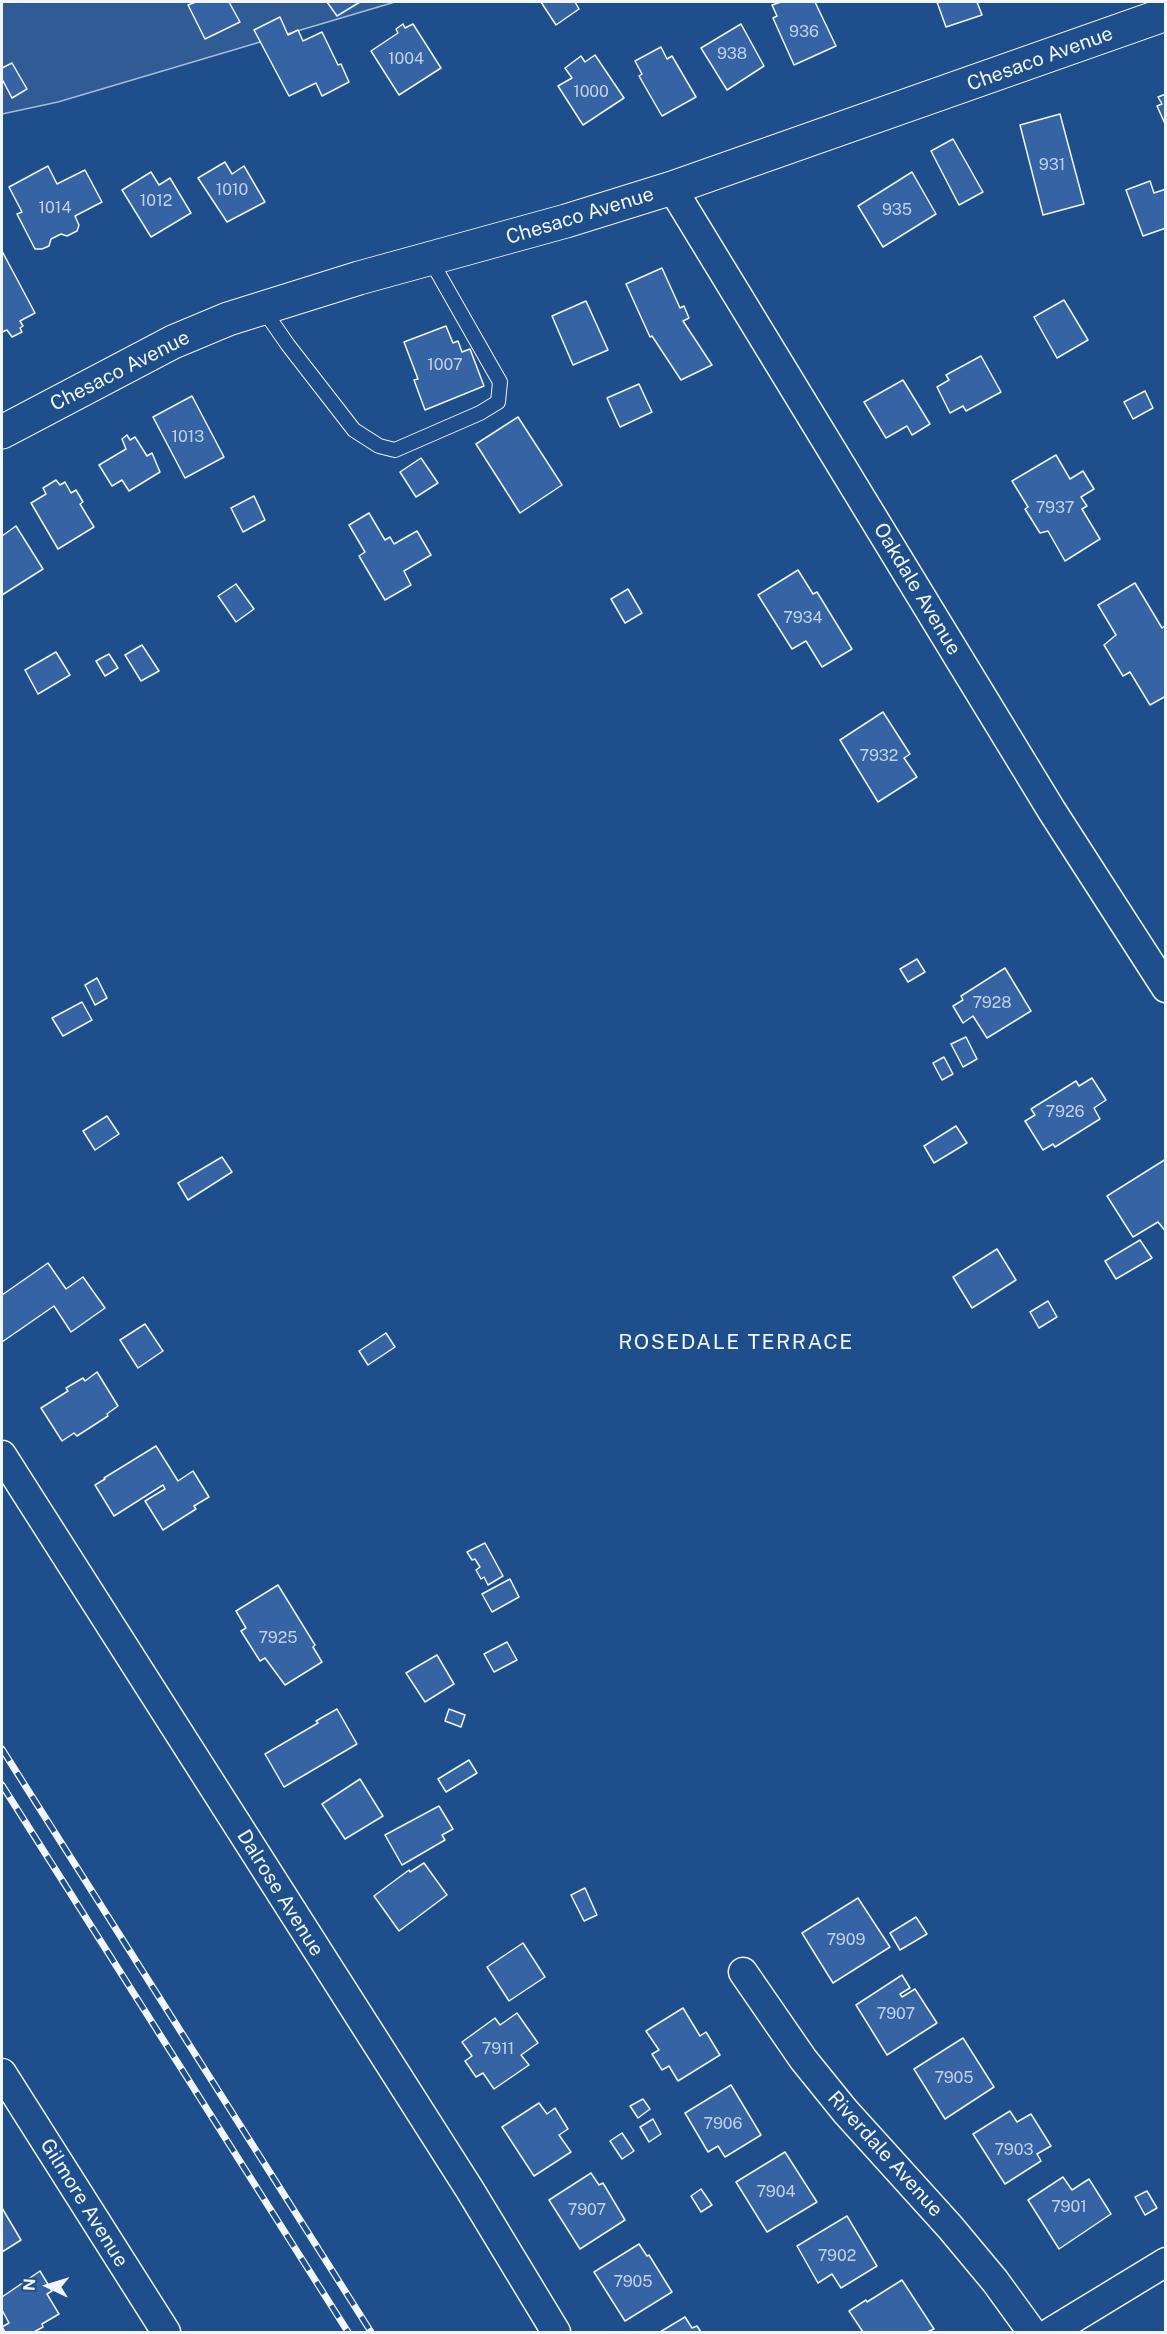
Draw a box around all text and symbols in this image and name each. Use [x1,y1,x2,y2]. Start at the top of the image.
street label: Chesaco Avenue [964,21,1116,97]
house number: 936 [789,22,819,42]
house number: 938 [717,44,747,64]
house number: 1004 [388,49,424,69]
house number: 1000 [573,82,609,102]
house number: 931 [1039,155,1065,175]
house number: 1010 [216,180,248,200]
street label: Chesaco Avenue [503,182,657,250]
house number: 1012 [140,191,172,211]
house number: 1014 [39,198,71,218]
house number: 935 [882,200,912,220]
street label: Chesaco Avenue [46,325,194,417]
house number: 1007 [427,355,463,375]
house number: 1013 [172,427,204,447]
house number: 7937 [1036,498,1074,518]
street label: Oakdale Avenue [868,519,966,659]
house number: 7934 [783,608,823,628]
house number: 7932 [860,746,898,766]
house number: 7928 [972,993,1012,1013]
house number: 7926 [1046,1102,1084,1122]
district label: ROSEDALE TERRACE [618,1330,854,1356]
house number: 7925 [258,1628,298,1648]
street label: Dalrose Avenue [231,1825,329,1961]
house number: 7909 [827,1930,865,1950]
house number: 7907 [877,2004,915,2024]
house number: 7911 [482,2039,514,2059]
house number: 7905 [934,2068,974,2088]
street label: Riverdale Avenue [822,2086,948,2222]
house number: 7906 [704,2114,742,2134]
street label: Gilmore Avenue [35,2134,133,2272]
house number: 7903 [995,2140,1033,2160]
house number: 7904 [756,2182,796,2202]
house number: 7901 [1051,2197,1087,2217]
house number: 7907 [568,2200,606,2220]
house number: 7902 [818,2246,856,2266]
north arrow [18,2256,78,2316]
house number: 7905 [613,2272,653,2292]
text: N [20,2278,39,2292]

